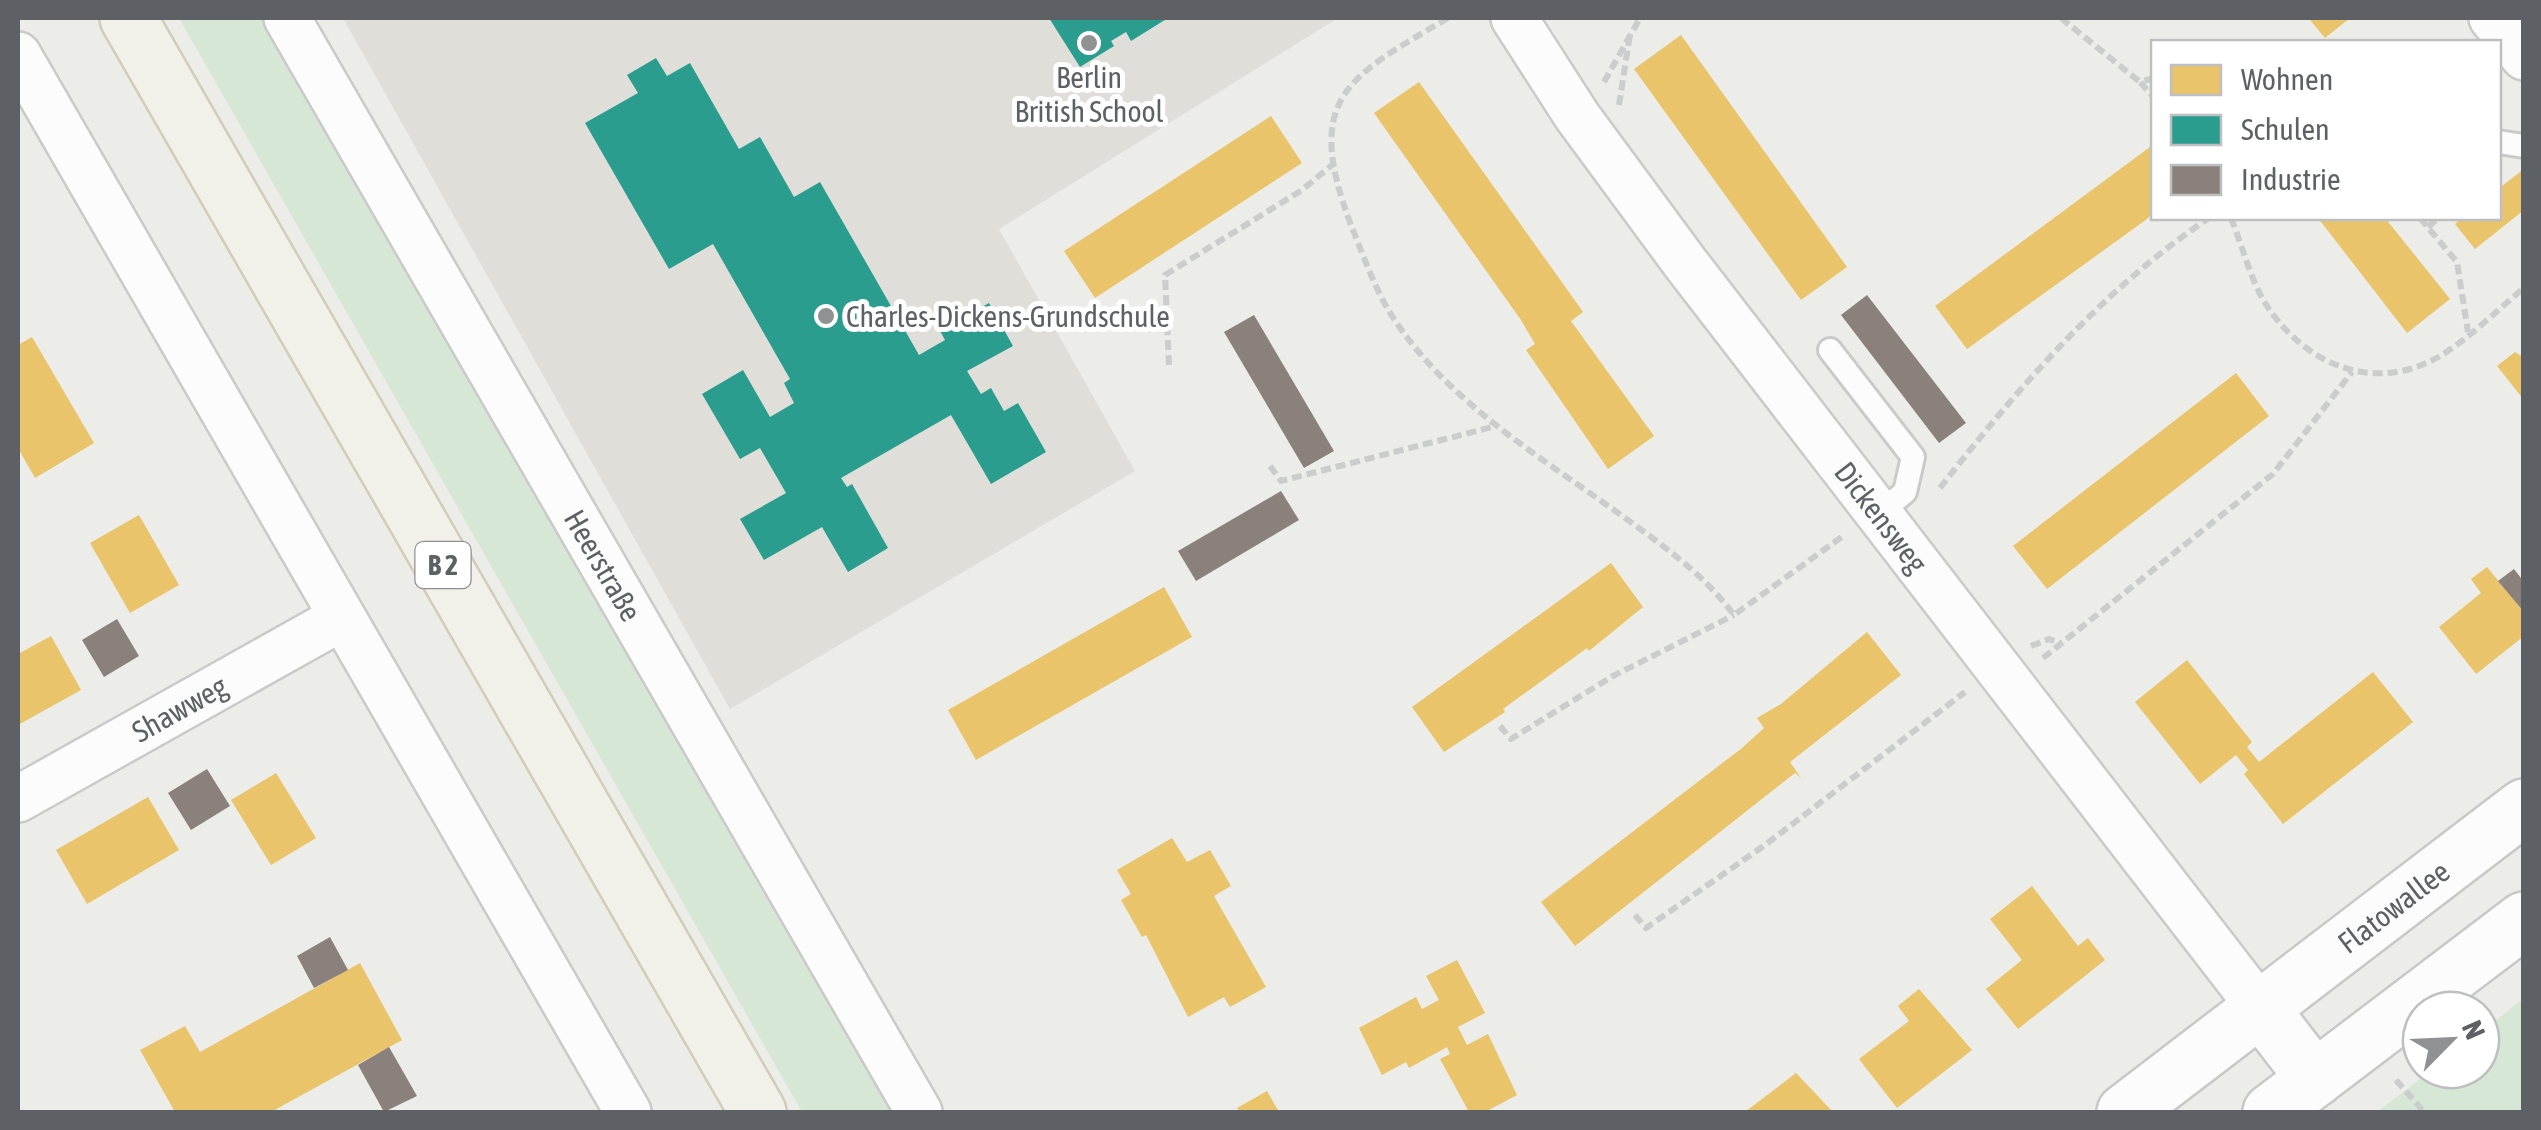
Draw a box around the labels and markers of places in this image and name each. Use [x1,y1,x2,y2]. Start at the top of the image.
marker: Berlin British School [1078,32,1100,54]
place label: Berlin British School [1014,60,1164,128]
place label: Charles-Dickens-Grundschule [846,299,1170,333]
marker: Charles-Dickens-Grundschule [815,305,837,327]

